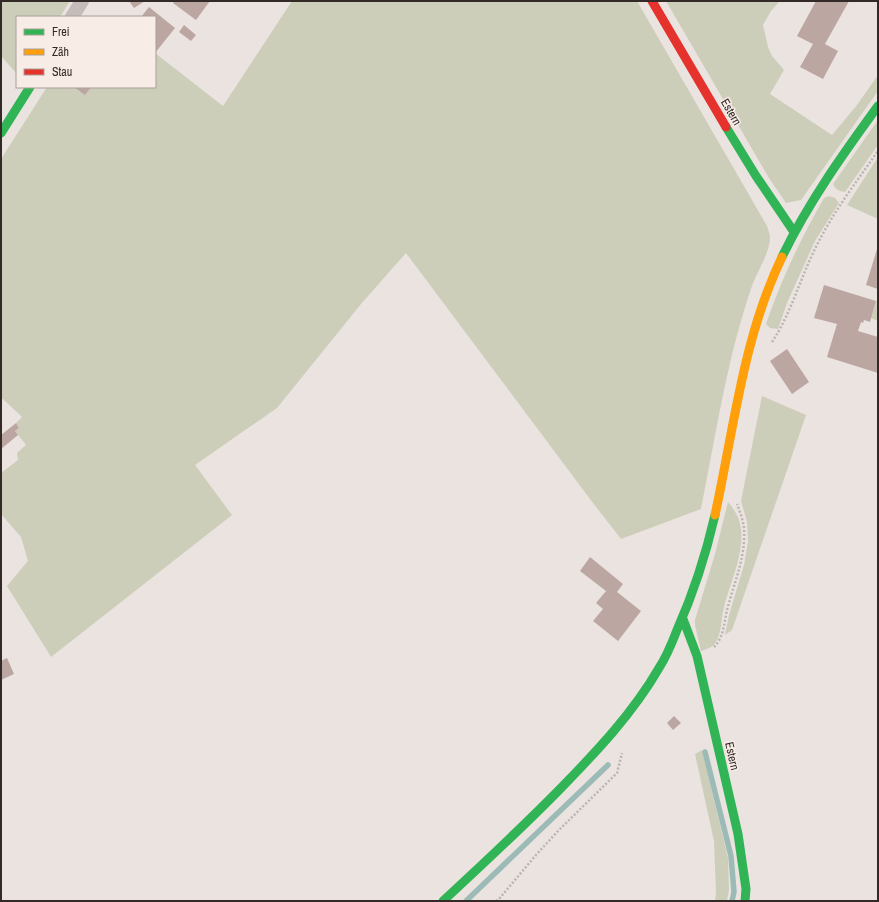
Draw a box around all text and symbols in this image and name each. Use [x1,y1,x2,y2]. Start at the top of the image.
legend [16,16,156,88]
text: Frei [52,24,70,40]
text: Zäh [52,44,69,60]
text: Stau [52,64,72,80]
street label: Estern [717,96,745,128]
street label: Estern [721,740,743,772]

